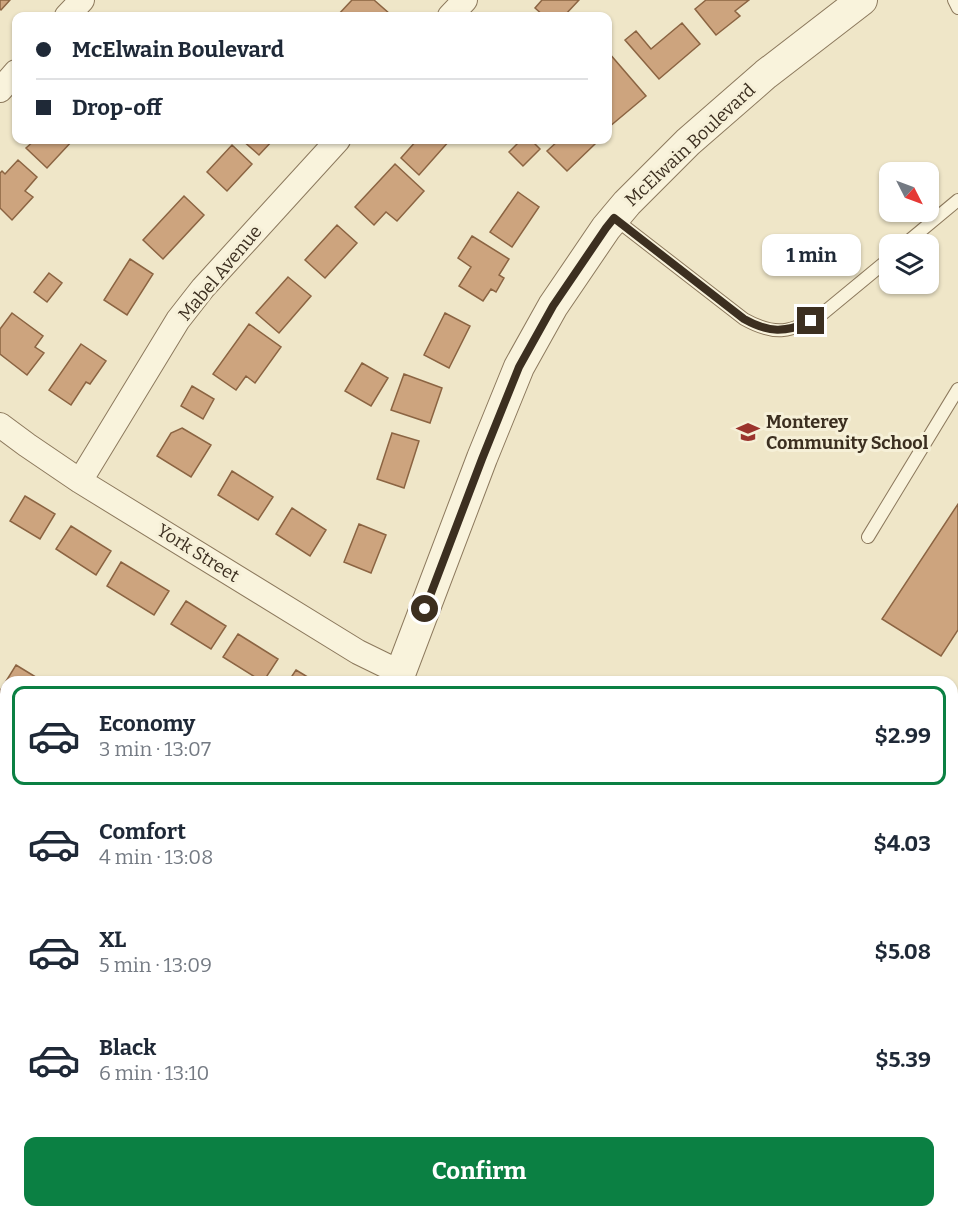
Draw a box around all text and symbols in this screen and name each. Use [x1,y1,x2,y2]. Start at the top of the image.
text: McElwain Boulevard [72,36,284,63]
street label: McElwain Boulevard [620,79,760,211]
text: Drop-off [72,94,162,121]
north arrow [879,162,939,222]
map controls [879,162,939,294]
street label: Mabel Avenue [174,221,266,325]
callout: 1 min [762,234,860,276]
button: layers [879,234,939,294]
text: 1 min [786,243,837,267]
route end [797,307,824,334]
place label: Monterey Community School [766,411,929,454]
school or university icon: Monterey Community School [735,419,761,445]
street label: York Street [153,519,244,587]
route start [411,595,438,622]
icon: car [27,709,81,763]
text: Economy [99,710,195,737]
text: $2.99 [875,722,931,749]
text: 3 min · 13:07 [99,737,211,761]
icon: car [27,817,81,871]
text: Comfort [99,818,186,845]
text: $4.03 [873,830,931,857]
text: 4 min · 13:08 [99,845,213,869]
icon: car [27,925,81,979]
text: XL [99,926,126,953]
text: $5.08 [875,938,931,965]
text: 5 min · 13:09 [99,953,212,977]
icon: car [27,1033,81,1087]
text: Black [99,1034,156,1061]
text: $5.39 [875,1046,931,1073]
text: 6 min · 13:10 [99,1061,209,1085]
button: Confirm [24,1137,934,1206]

